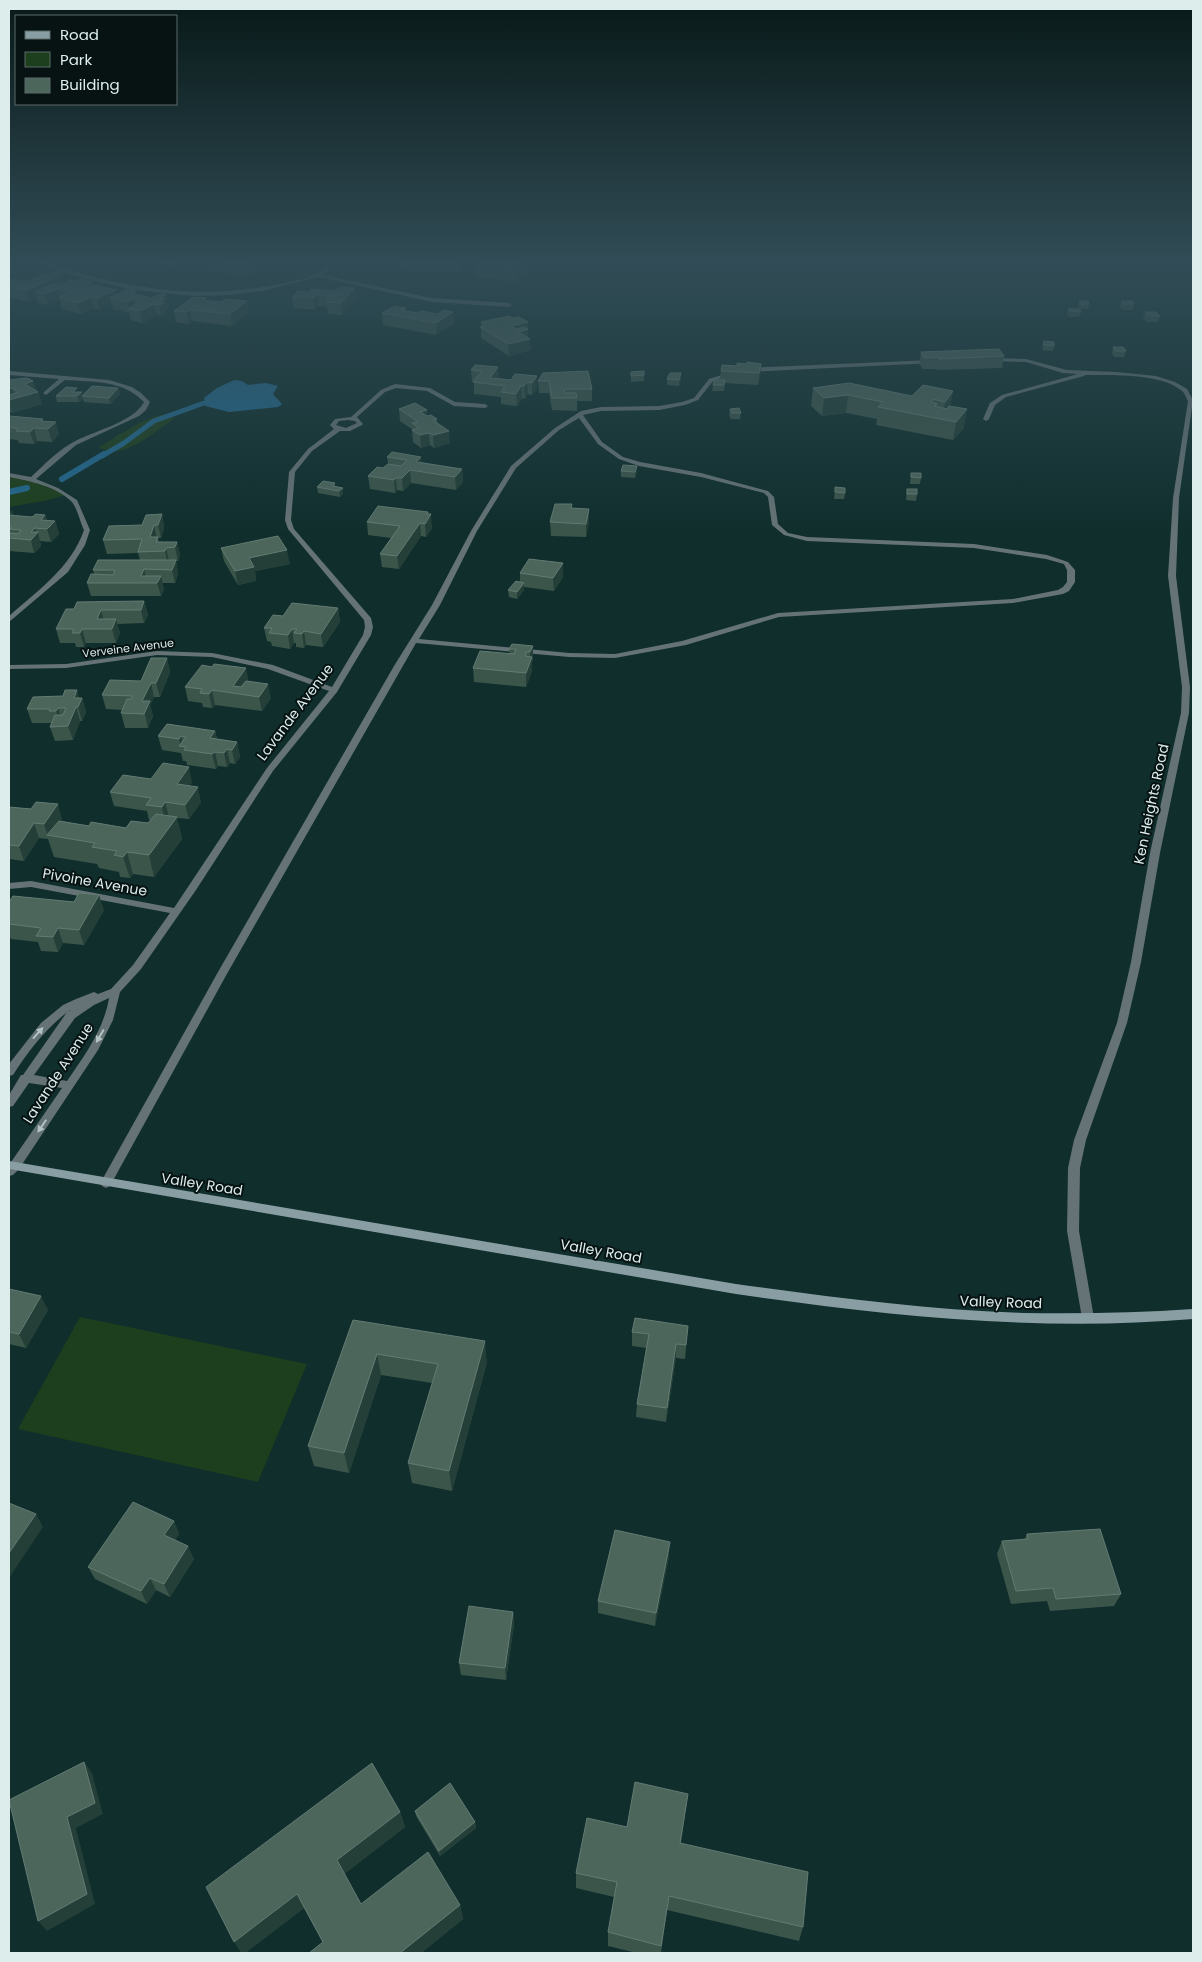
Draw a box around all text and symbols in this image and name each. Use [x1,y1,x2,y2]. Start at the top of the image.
legend [15,15,178,105]
text: Road [60,24,99,45]
text: Park [60,49,92,70]
text: Building [60,74,120,95]
street label: Verveine Avenue [81,634,175,662]
street label: Lavande Avenue [252,659,338,764]
street label: Ken Heights Road [1128,742,1174,866]
street label: Pivoine Avenue [41,863,149,901]
street label: Lavande Avenue [18,1019,98,1127]
one-way arrow [32,1027,44,1039]
one-way arrow [96,1029,104,1044]
one-way arrow [37,1119,47,1132]
street label: Valley Road [160,1168,244,1200]
street label: Valley Road [559,1234,643,1268]
street label: Valley Road [959,1291,1043,1313]

